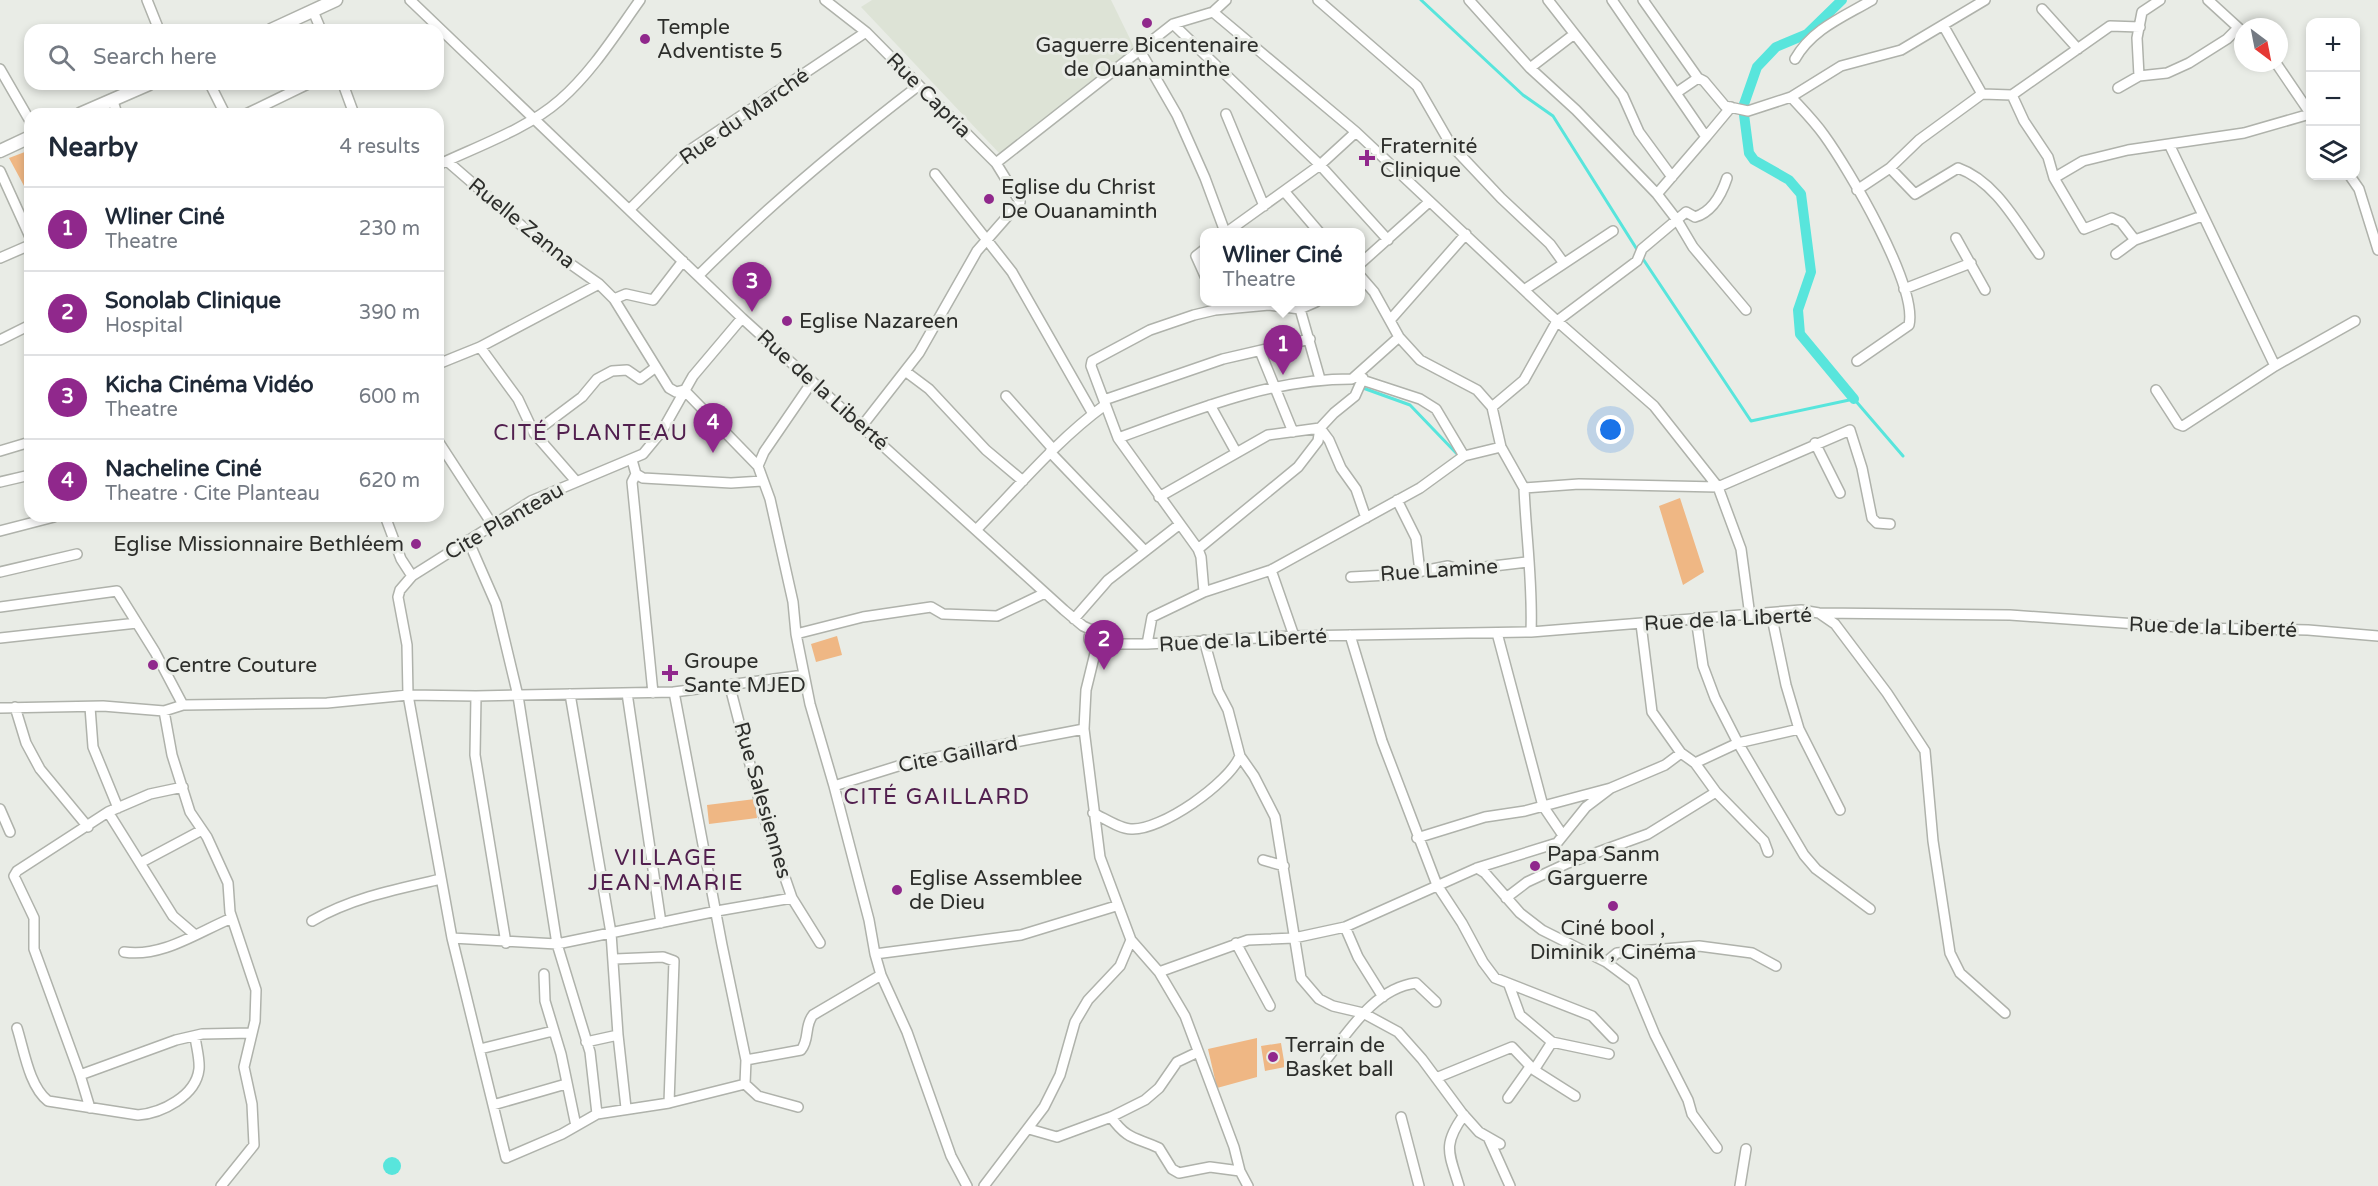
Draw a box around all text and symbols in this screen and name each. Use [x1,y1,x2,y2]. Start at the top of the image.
place label: Temple Adventiste 5 [657,15,783,64]
marker: Gaguerre Bicentenaire de Ouanaminthe [1140,16,1154,30]
north arrow [2234,18,2288,72]
map controls [2306,18,2360,180]
button: + [2306,18,2360,72]
search box [24,24,444,90]
marker: Temple Adventiste 5 [638,32,652,46]
place label: Gaguerre Bicentenaire de Ouanaminthe [1035,33,1259,82]
icon: search [45,41,78,74]
text: Search here [93,44,217,70]
street label: Rue Capria [881,48,976,143]
street label: Rue du Marché [675,62,814,170]
button: − [2306,72,2360,126]
button: layers [2306,126,2360,180]
text: Nearby [48,132,138,163]
place label: Fraternité Clinique [1380,134,1477,183]
text: 4 results [340,135,420,159]
marker: Fraternité Clinique [1358,149,1376,167]
street label: Ruelle Zanna [463,173,580,274]
place label: Eglise du Christ De Ouanaminth [1001,175,1158,224]
marker: Eglise du Christ De Ouanaminth [982,192,996,206]
text: Wliner Ciné [105,204,225,230]
text: 1 [61,217,74,241]
text: 230 m [359,217,420,241]
popup [1200,228,1365,306]
text: Theatre [105,230,178,254]
text: Wliner Ciné [1223,242,1342,268]
pin: 3 [732,262,771,312]
text: Theatre [1223,268,1295,292]
text: Sonolab Clinique [105,288,281,314]
text: 2 [61,301,74,325]
text: 390 m [359,301,420,325]
place label: Eglise Nazareen [799,309,958,334]
text: Hospital [105,314,183,338]
marker: Eglise Nazareen [780,314,794,328]
street label: Rue de la Liberté [752,325,894,456]
pin: 1 [1264,326,1302,375]
text: Kicha Cinéma Vidéo [105,372,314,398]
text: 3 [61,385,74,409]
text: 600 m [359,385,420,409]
text: Theatre [105,398,178,422]
pin: 4 [694,404,732,453]
your location [1596,415,1625,444]
district label: CITÉ PLANTEAU [493,419,689,446]
text: Nacheline Ciné [105,456,262,482]
text: 4 [61,469,74,493]
text: 620 m [359,469,420,493]
street label: Cite Planteau [440,477,568,565]
text: Theatre · Cite Planteau [105,482,320,506]
place label: Eglise Missionnaire Bethléem [113,532,404,557]
marker: Eglise Missionnaire Bethléem [409,537,423,551]
street label: Rue Lamine [1379,554,1499,587]
street label: Rue de la Liberté [1643,603,1813,636]
street label: Rue de la Liberté [2128,612,2298,643]
pin: 2 [1084,620,1124,670]
street label: Rue de la Liberté [1158,624,1328,657]
place label: Groupe Sante MJED [684,649,806,698]
place label: Centre Couture [165,653,317,678]
marker: Centre Couture [146,658,160,672]
marker: Groupe Sante MJED [661,664,679,682]
street label: Rue Salesiennes [728,719,797,881]
street label: Cite Gaillard [896,731,1020,778]
district label: CITÉ GAILLARD [843,783,1031,810]
place label: Papa Sanm Garguerre [1547,842,1660,891]
district label: VILLAGE JEAN-MARIE [588,845,744,896]
marker: Papa Sanm Garguerre [1528,859,1542,873]
place label: Eglise Assemblee de Dieu [909,866,1083,915]
marker: Eglise Assemblee de Dieu [890,883,904,897]
marker: Ciné bool , Diminik , Cinéma [1606,899,1620,913]
place label: Ciné bool , Diminik , Cinéma [1530,916,1696,965]
place label: Terrain de Basket ball [1285,1033,1394,1082]
marker: Terrain de Basket ball [1266,1050,1280,1064]

